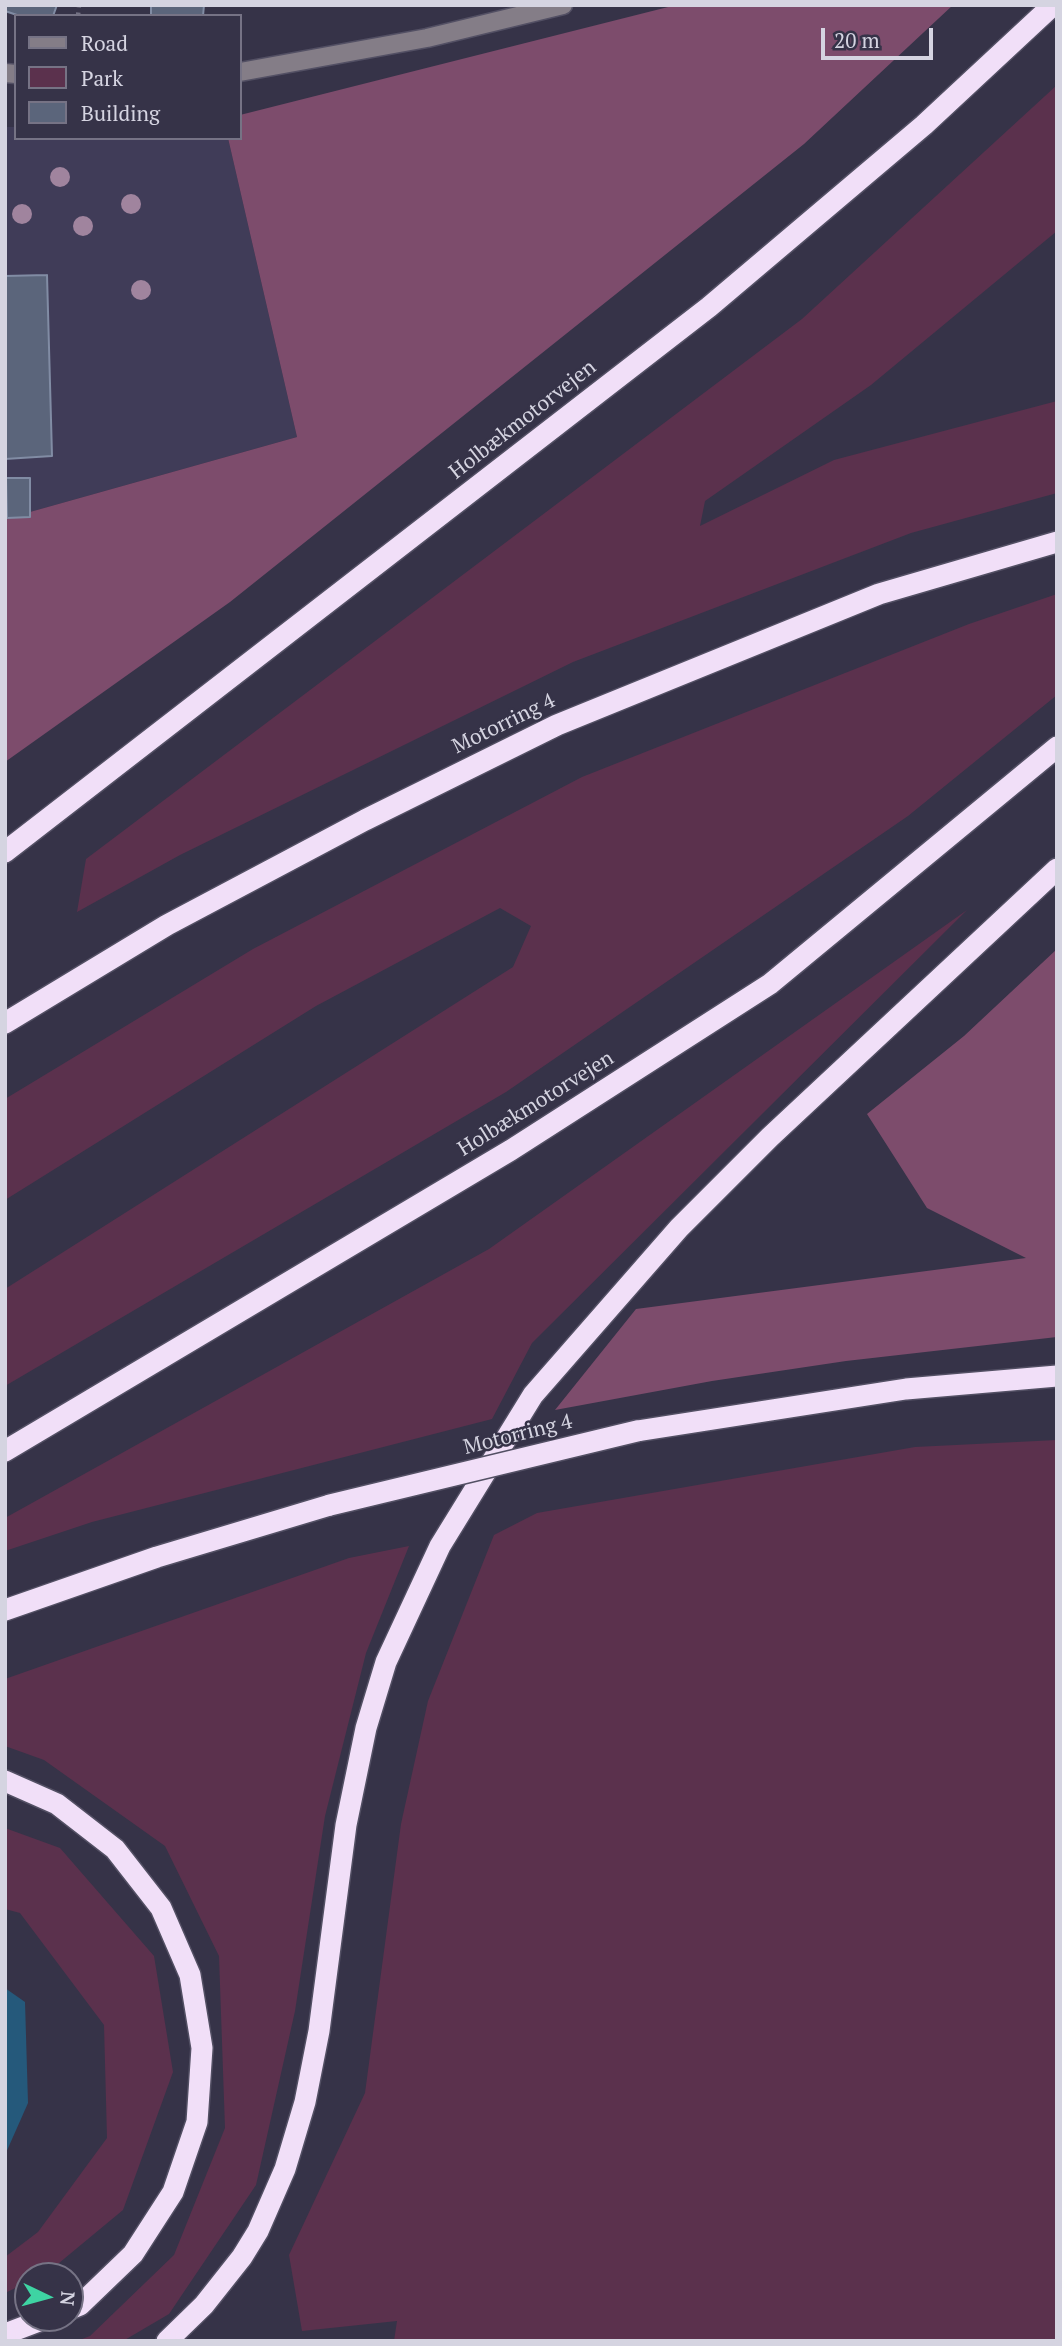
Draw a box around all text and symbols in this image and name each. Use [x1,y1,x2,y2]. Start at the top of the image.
legend [14,14,242,140]
scale bar [824,14,936,58]
text: 20 m [834,26,880,54]
text: Road [81,29,128,57]
text: Park [81,64,123,92]
text: Building [81,99,160,127]
street label: Holbækmotorvejen [445,355,601,485]
street label: Motorring 4 [448,688,560,760]
street label: Holbækmotorvejen [453,1046,619,1162]
street label: Motorring 4 [461,1409,575,1461]
north arrow [14,2262,84,2332]
text: N [55,2290,82,2307]

